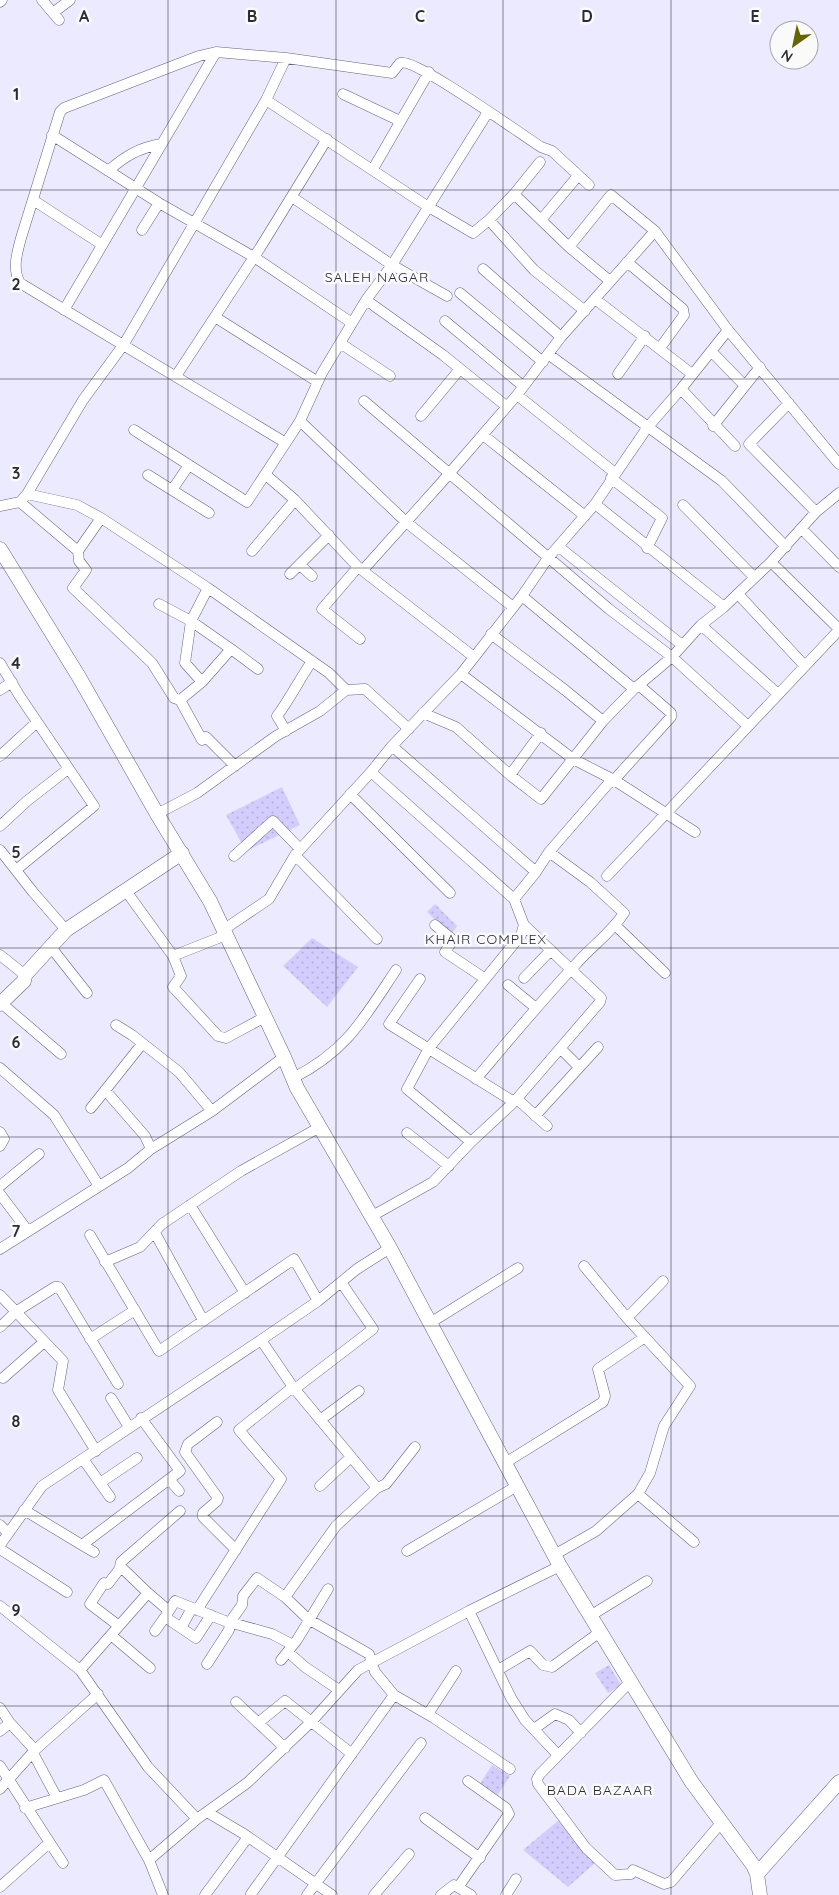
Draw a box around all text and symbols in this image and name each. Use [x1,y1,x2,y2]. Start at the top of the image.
text: A [79,6,90,26]
text: B [247,6,257,26]
text: C [415,6,425,26]
text: D [581,6,593,26]
text: E [750,6,760,26]
north arrow [769,20,819,70]
text: N [778,46,796,66]
text: 1 [13,84,19,104]
district label: SALEH NAGAR [325,268,429,286]
text: 2 [11,274,21,294]
text: 3 [12,463,20,483]
text: 4 [11,653,21,673]
text: 5 [11,842,21,862]
district label: KHAIR COMPLEX [425,930,547,948]
text: 6 [12,1032,21,1052]
text: 7 [12,1221,21,1241]
text: 8 [12,1411,21,1431]
text: 9 [11,1600,21,1620]
district label: BADA BAZAAR [547,1781,653,1799]

